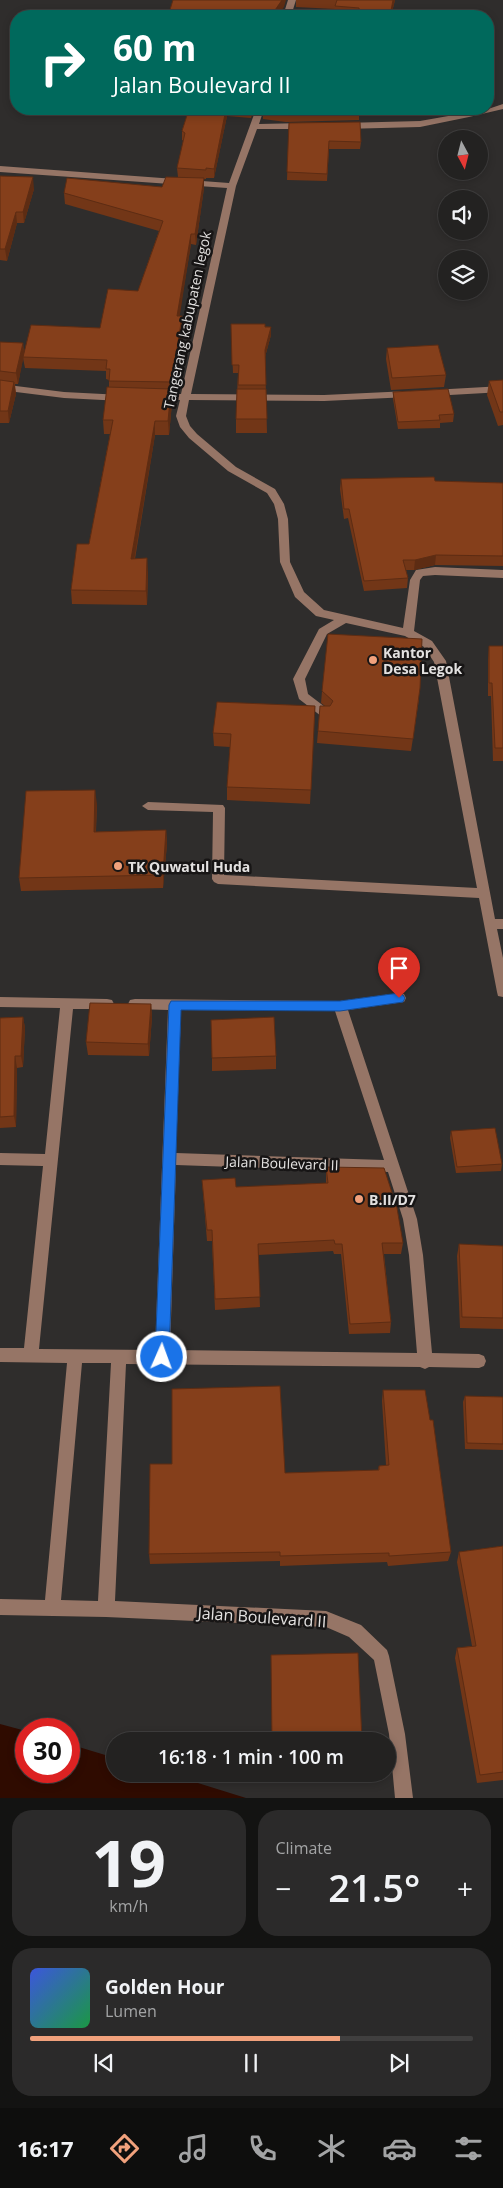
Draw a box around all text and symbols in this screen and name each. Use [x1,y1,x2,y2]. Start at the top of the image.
text: 60 m [113,24,196,71]
icon: right [30,30,95,95]
text: Jalan Boulevard II [113,69,291,99]
north arrow [438,130,488,180]
map controls [438,130,488,300]
button: sound [438,190,488,240]
street label: Tangerang kabupaten legok [159,229,215,411]
button: layers [438,250,488,300]
place label: Kantor Desa Legok [383,643,462,678]
marker: Kantor Desa Legok [367,654,379,666]
place label: TK Quwatul Huda [128,857,250,876]
marker: TK Quwatul Huda [112,860,124,872]
pin [378,947,420,998]
icon: arrive [385,954,413,982]
street label: Jalan Boulevard II [223,1151,339,1174]
place label: B.II/D7 [369,1190,416,1209]
marker: B.II/D7 [353,1193,365,1205]
position arrow [135,1330,187,1382]
street label: Jalan Boulevard II [195,1601,327,1632]
speed limit sign: 30 [15,1718,80,1783]
text: 16:18 · 1 min · 100 m [158,1744,344,1770]
text: 19 [92,1818,166,1906]
text: Climate [276,1837,332,1859]
text: 21.5° [328,1861,420,1913]
text: − [276,1869,292,1907]
text: + [457,1869,473,1907]
text: km/h [109,1895,148,1917]
text: Golden Hour [105,1974,224,2000]
text: Lumen [105,2000,157,2022]
icon: previous [90,2049,118,2077]
icon: pause [237,2049,265,2077]
icon: next [385,2049,413,2077]
icon: directions [107,2131,142,2166]
icon: music [176,2131,211,2166]
icon: phone [245,2131,280,2166]
icon: climate [314,2131,349,2166]
icon: car [382,2131,417,2166]
icon: filters [451,2131,486,2166]
text: 16:17 [17,2133,73,2163]

